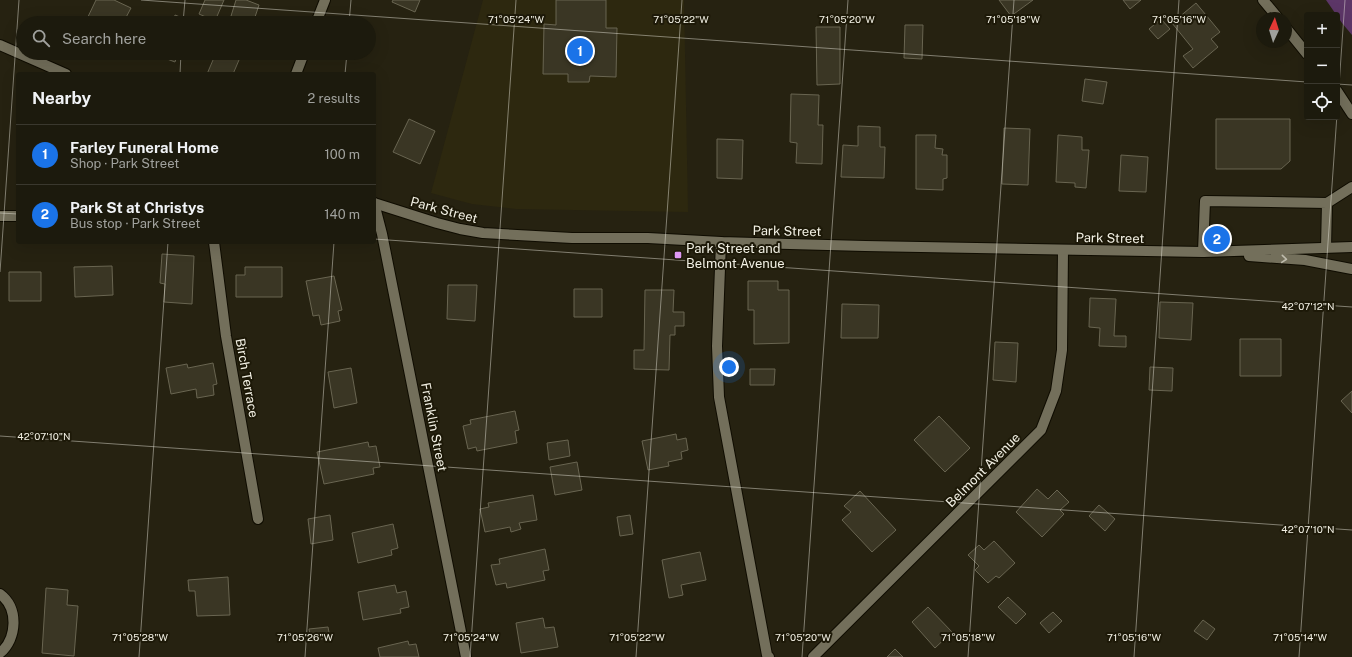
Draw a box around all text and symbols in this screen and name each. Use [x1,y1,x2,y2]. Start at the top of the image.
north arrow [1256,12,1292,48]
map controls [1304,12,1340,120]
button: + [1304,12,1340,48]
text: 71°05'24"W [488,13,544,25]
text: 71°05'22"W [653,13,709,25]
text: 71°05'20"W [819,13,875,25]
text: 71°05'18"W [986,13,1041,25]
text: 71°05'16"W [1152,13,1206,25]
search box [16,16,376,60]
icon: search [30,27,52,49]
text: Search here [62,30,146,47]
pin: 1 [567,36,593,66]
button: − [1304,48,1340,84]
button: locate [1304,84,1340,120]
text: Nearby [32,88,91,108]
text: 2 results [308,91,360,106]
text: Farley Funeral Home [70,139,219,156]
text: 1 [42,147,48,162]
text: 100 m [324,147,360,162]
text: Shop · Park Street [70,156,179,171]
street label: Park Street [409,194,479,226]
text: Park St at Christys [70,199,204,216]
text: 2 [41,207,49,222]
text: 140 m [324,207,360,222]
text: Bus stop · Park Street [70,216,200,231]
street label: Park Street [752,223,822,239]
pin: 2 [1204,224,1230,254]
street label: Park Street [1075,230,1145,246]
place label: Park Street and Belmont Avenue [686,241,785,271]
marker: Park Street and Belmont Avenue [673,250,683,260]
one-way arrow [1281,254,1287,263]
text: 42°07'12"N [1281,300,1335,312]
street label: Birch Terrace [233,337,261,419]
your location [719,357,739,377]
street label: Franklin Street [418,381,450,473]
text: 42°07'10"N [17,430,71,442]
street label: Belmont Avenue [943,430,1023,510]
text: 42°07'10"N [1281,523,1335,535]
text: 71°05'28"W [112,631,169,643]
text: 71°05'26"W [277,631,333,643]
text: 71°05'24"W [443,631,499,643]
text: 71°05'22"W [609,631,665,643]
text: 71°05'20"W [775,631,831,643]
text: 71°05'18"W [941,631,996,643]
text: 71°05'16"W [1107,631,1161,643]
text: 71°05'14"W [1273,631,1327,643]

